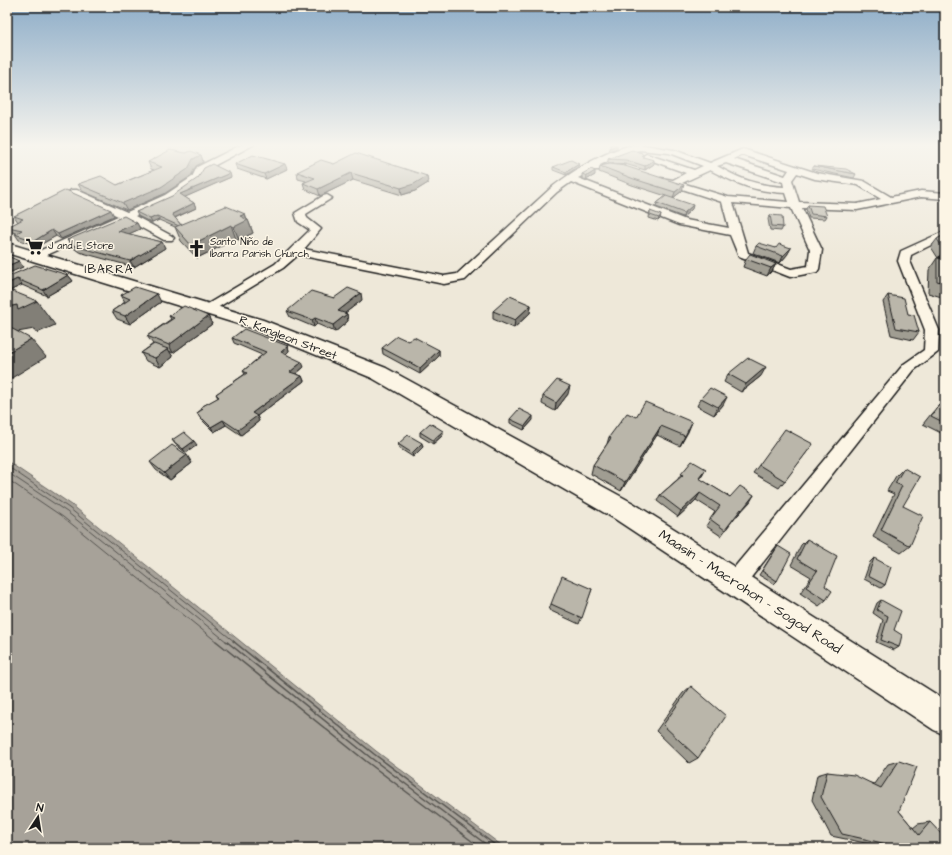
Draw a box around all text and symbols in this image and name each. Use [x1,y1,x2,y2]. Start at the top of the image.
place label: Santo Niño de Ibarra Parish Church [210,235,309,261]
supermarket icon: J and E Store [25,236,45,256]
church icon: Santo Niño de Ibarra Parish Church [187,238,207,258]
place label: J and E Store [48,239,114,253]
district label: IBARRA [85,261,133,278]
street label: R. Kangleon Street [236,312,340,365]
street label: Maasin – Macrohon – Sogod Road [654,525,846,659]
north arrow [18,797,58,837]
text: N [35,800,45,816]

